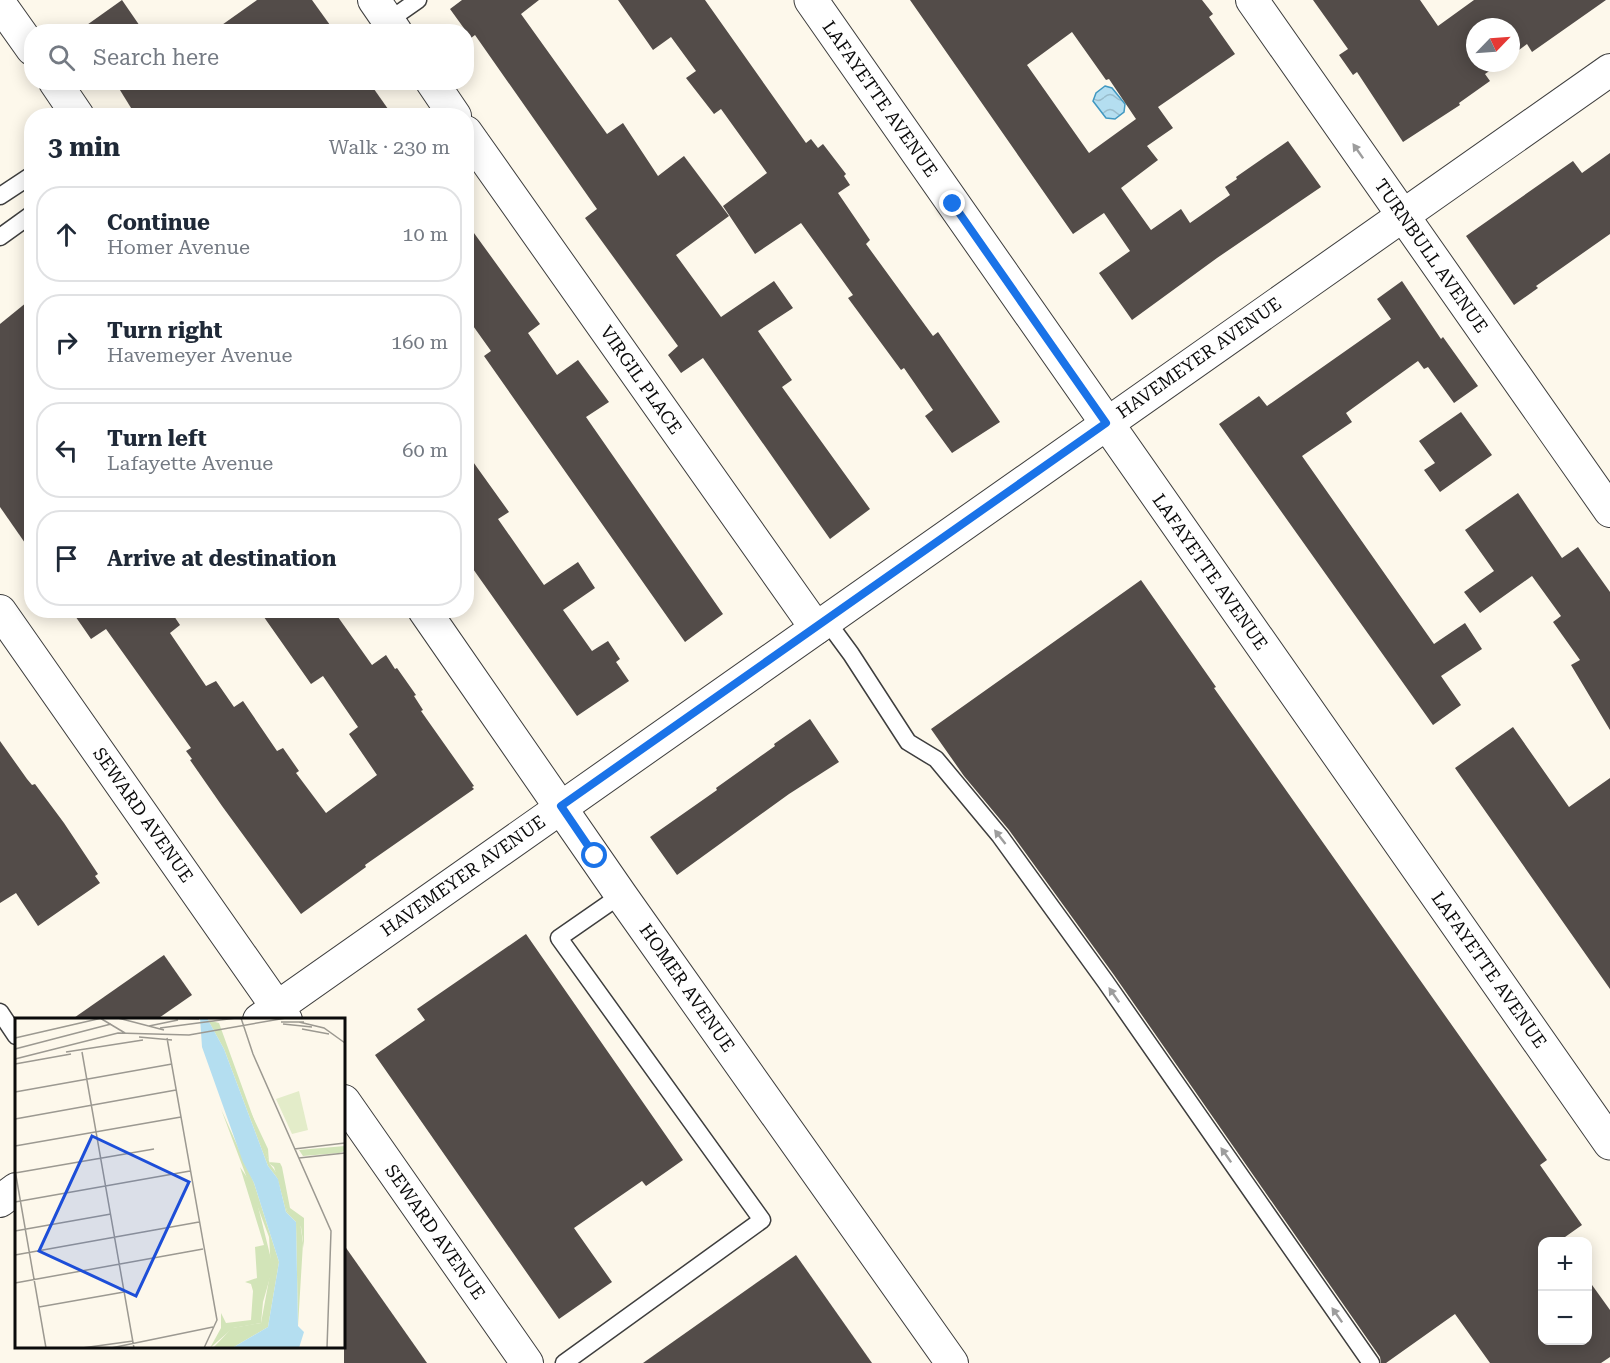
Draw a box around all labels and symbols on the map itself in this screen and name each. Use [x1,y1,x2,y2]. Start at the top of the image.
street label: LAFAYETTE AVENUE [819,17,942,181]
north arrow [1466,18,1520,72]
one-way arrow [1353,143,1364,159]
street label: TURNBULL AVENUE [1370,175,1492,337]
route end [939,190,965,216]
street label: HAVEMEYER AVENUE [1112,293,1285,422]
street label: VIRGIL PLACE [596,321,687,438]
street label: LAFAYETTE AVENUE [1149,490,1272,654]
street label: SEWARD AVENUE [89,743,198,886]
street label: HAVEMEYER AVENUE [376,811,549,940]
one-way arrow [994,829,1006,845]
route start [581,842,607,868]
street label: LAFAYETTE AVENUE [1428,888,1551,1052]
street label: HOMER AVENUE [635,920,739,1056]
one-way arrow [1109,987,1120,1003]
inset map [15,1018,345,1348]
one-way arrow [1220,1147,1232,1163]
street label: SEWARD AVENUE [381,1160,490,1303]
one-way arrow [1332,1307,1343,1323]

